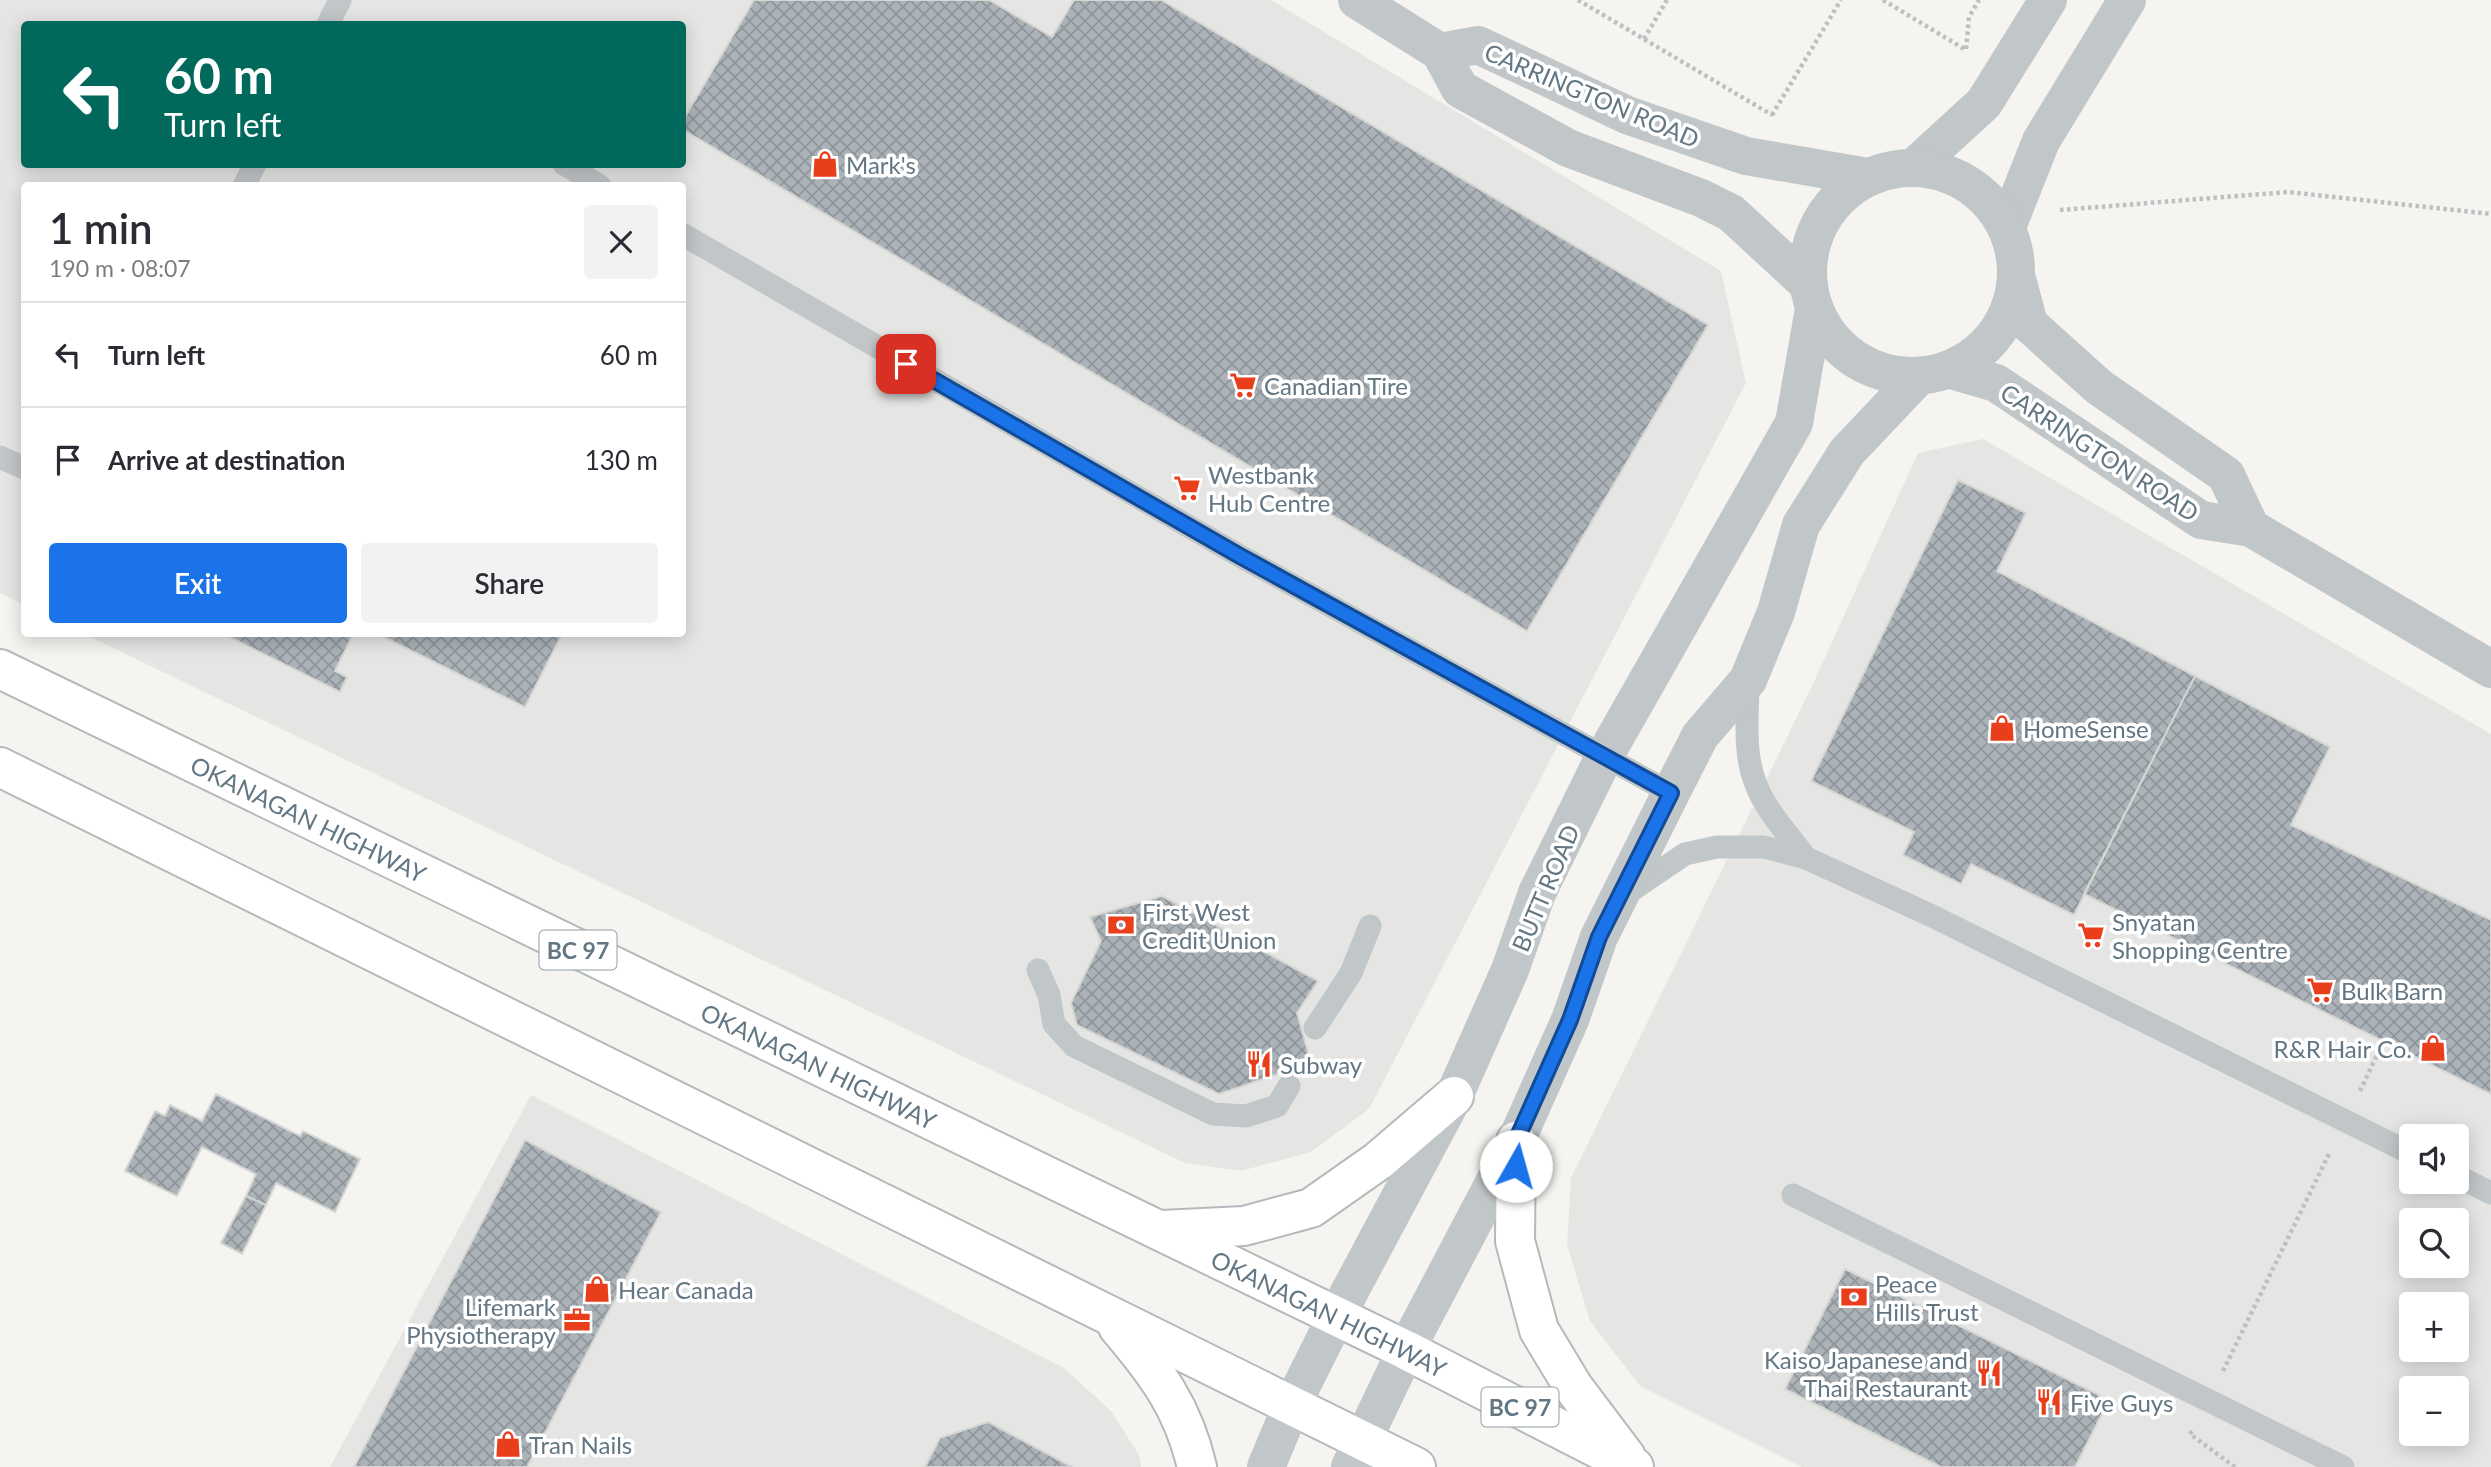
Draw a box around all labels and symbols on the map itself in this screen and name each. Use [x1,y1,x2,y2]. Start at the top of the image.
street label: CARRINGTON ROAD [1480,37,1704,153]
shop icon: Mark's [810,149,840,179]
place label: Mark's [846,150,916,179]
pin [876,334,936,394]
supermarket icon: Canadian Tire [1228,370,1258,400]
place label: Canadian Tire [1264,371,1408,400]
street label: CARRINGTON ROAD [1996,377,2204,527]
place label: Westbank Hub Centre [1208,460,1330,517]
supermarket icon: Westbank Hub Centre [1172,473,1202,503]
shop icon: HomeSense [1987,713,2017,743]
place label: HomeSense [2023,714,2149,743]
street label: OKANAGAN HIGHWAY [186,749,431,888]
street label: BUTT ROAD [1505,820,1585,956]
place label: First West Credit Union [1142,897,1276,954]
place label: Snyatan Shopping Centre [2112,907,2288,964]
bank icon: First West Credit Union [1106,910,1136,940]
supermarket icon: Snyatan Shopping Centre [2076,920,2106,950]
road number: BC 97 [540,931,616,970]
supermarket icon: Bulk Barn [2305,975,2335,1005]
place label: Bulk Barn [2341,976,2443,1005]
street label: OKANAGAN HIGHWAY [697,996,941,1135]
shop icon: R&R Hair Co. [2418,1033,2448,1063]
place label: R&R Hair Co. [2274,1034,2412,1063]
restaurant icon: Subway [1244,1049,1274,1079]
place label: Subway [1280,1050,1363,1079]
position arrow [1479,1129,1553,1203]
street label: OKANAGAN HIGHWAY [1207,1244,1452,1383]
place label: Peace Hills Trust [1875,1269,1979,1326]
shop icon: Hear Canada [582,1274,612,1304]
place label: Hear Canada [618,1275,754,1304]
bank icon: Peace Hills Trust [1839,1282,1869,1312]
place label: Lifemark Physiotherapy [406,1292,557,1349]
office icon: Lifemark Physiotherapy [562,1305,592,1335]
place label: Kaiso Japanese and Thai Restaurant [1764,1345,1968,1402]
restaurant icon: Kaiso Japanese and Thai Restaurant [1974,1358,2004,1388]
restaurant icon: Five Guys [2034,1387,2064,1417]
road number: BC 97 [1482,1388,1558,1426]
place label: Five Guys [2070,1388,2173,1417]
shop icon: Tran Nails [493,1429,523,1459]
place label: Tran Nails [529,1430,632,1459]

